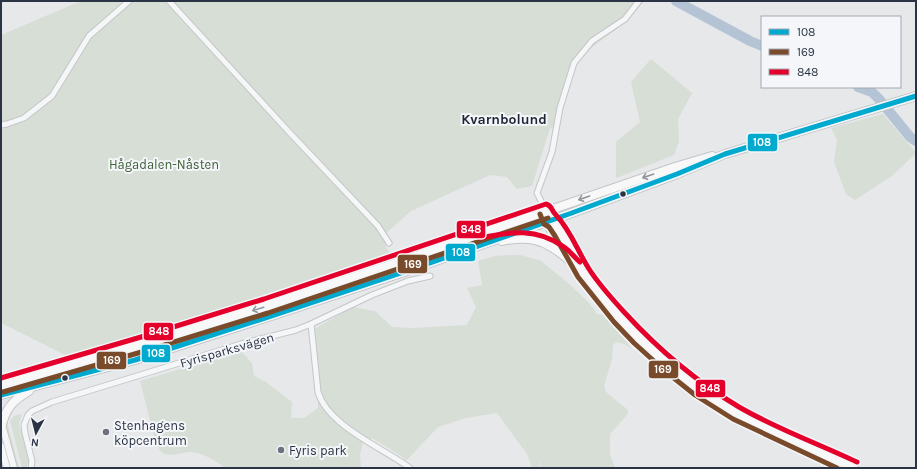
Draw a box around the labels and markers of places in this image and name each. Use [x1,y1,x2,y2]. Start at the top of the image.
unlabelled marker [618,189,628,199]
unlabelled marker [60,373,70,383]
place label: Stenhagens köpcentrum [114,418,187,448]
marker: Stenhagens köpcentrum [101,427,111,437]
place label: Fyris park [289,443,347,458]
marker: Fyris park [276,445,286,455]

